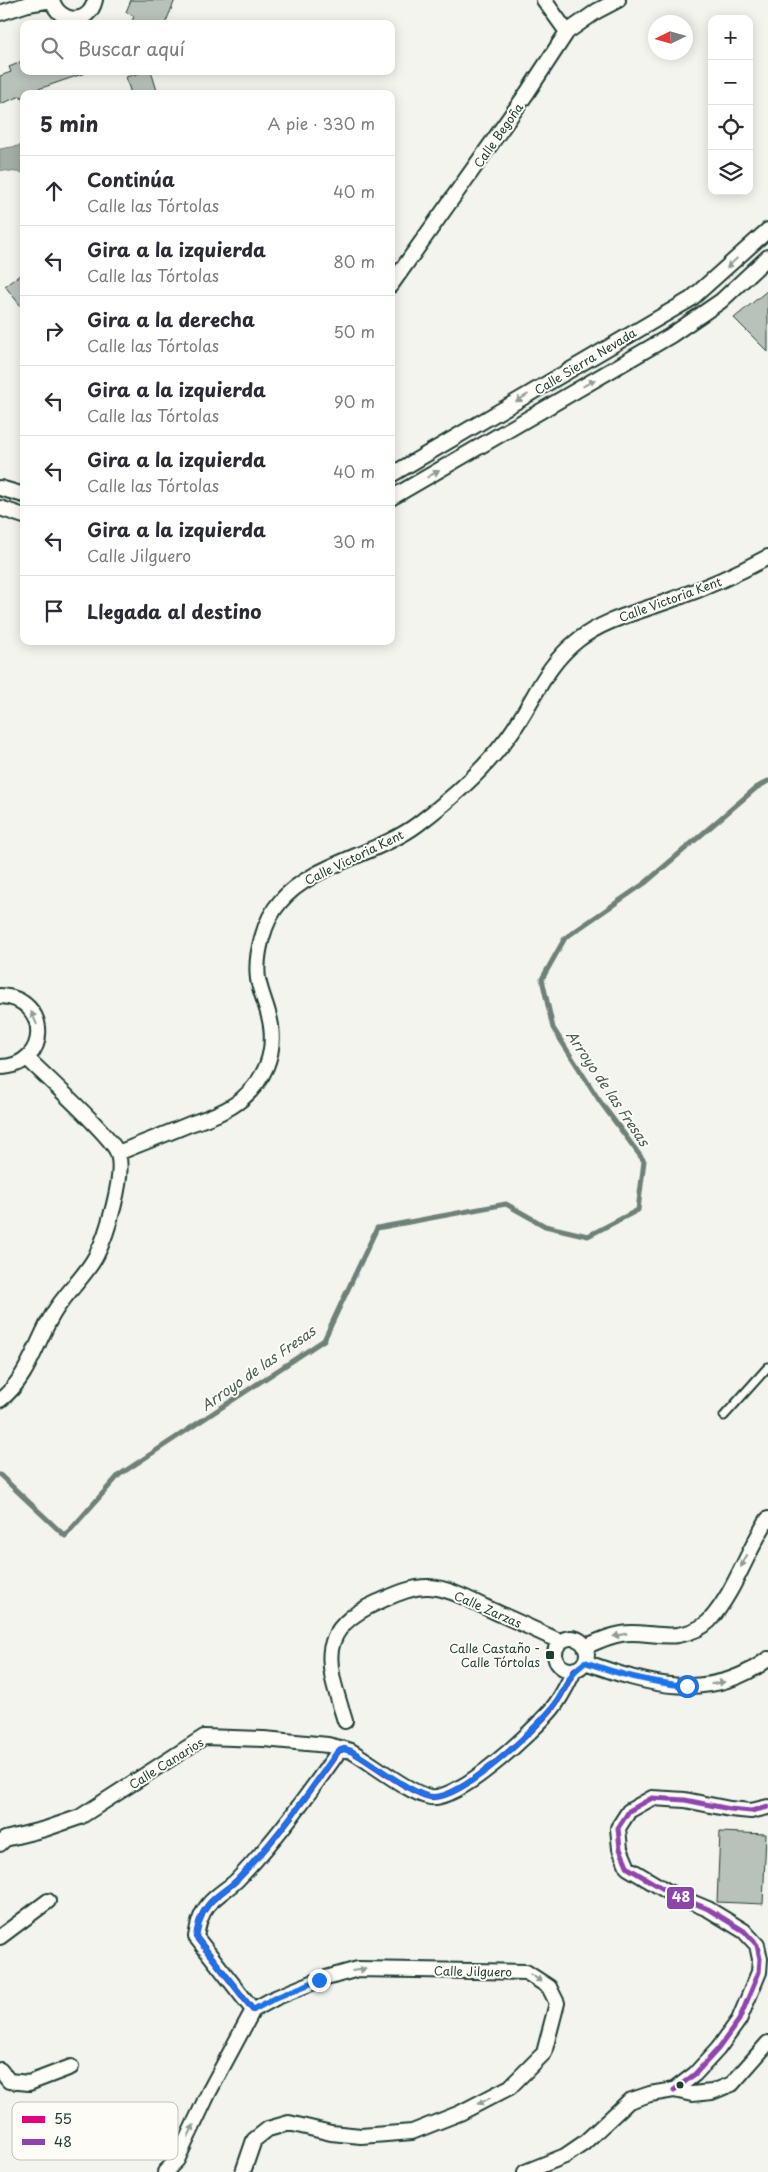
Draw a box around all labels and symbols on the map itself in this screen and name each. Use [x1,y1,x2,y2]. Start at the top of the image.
north arrow [648,15,693,60]
street label: Calle Begoña [469,99,527,171]
one-way arrow [727,257,739,269]
street label: Calle Sierra Nevada [531,323,640,399]
one-way arrow [583,379,596,388]
one-way arrow [515,394,530,402]
one-way arrow [427,469,440,478]
street label: Calle Victoria Kent [616,572,724,626]
street label: Calle Victoria Kent [301,825,407,889]
one-way arrow [30,1011,38,1025]
water label: Arroyo de las Fresas [561,1026,655,1151]
water label: Arroyo de las Fresas [196,1320,321,1415]
one-way arrow [740,1554,748,1569]
street label: Calle Zarzas [451,1586,525,1632]
one-way arrow [612,1631,627,1639]
place label: Calle Castaño - Calle Tórtolas [449,1639,541,1671]
marker: Calle Castaño - Calle Tórtolas [544,1649,556,1661]
route start [676,1675,699,1698]
one-way arrow [710,1679,726,1687]
street label: Calle Canarios [125,1733,207,1793]
line badge: 48 [666,1886,695,1910]
text: 48 [672,1886,690,1907]
street label: Calle Jilguero [434,1961,513,1981]
one-way arrow [351,1966,367,1974]
route end [308,1969,331,1992]
one-way arrow [530,1974,543,1983]
unlabelled marker [675,2080,685,2090]
one-way arrow [477,2097,491,2105]
legend [12,2102,178,2160]
text: 55 [54,2108,72,2129]
one-way arrow [187,2124,195,2138]
text: 48 [54,2131,72,2152]

